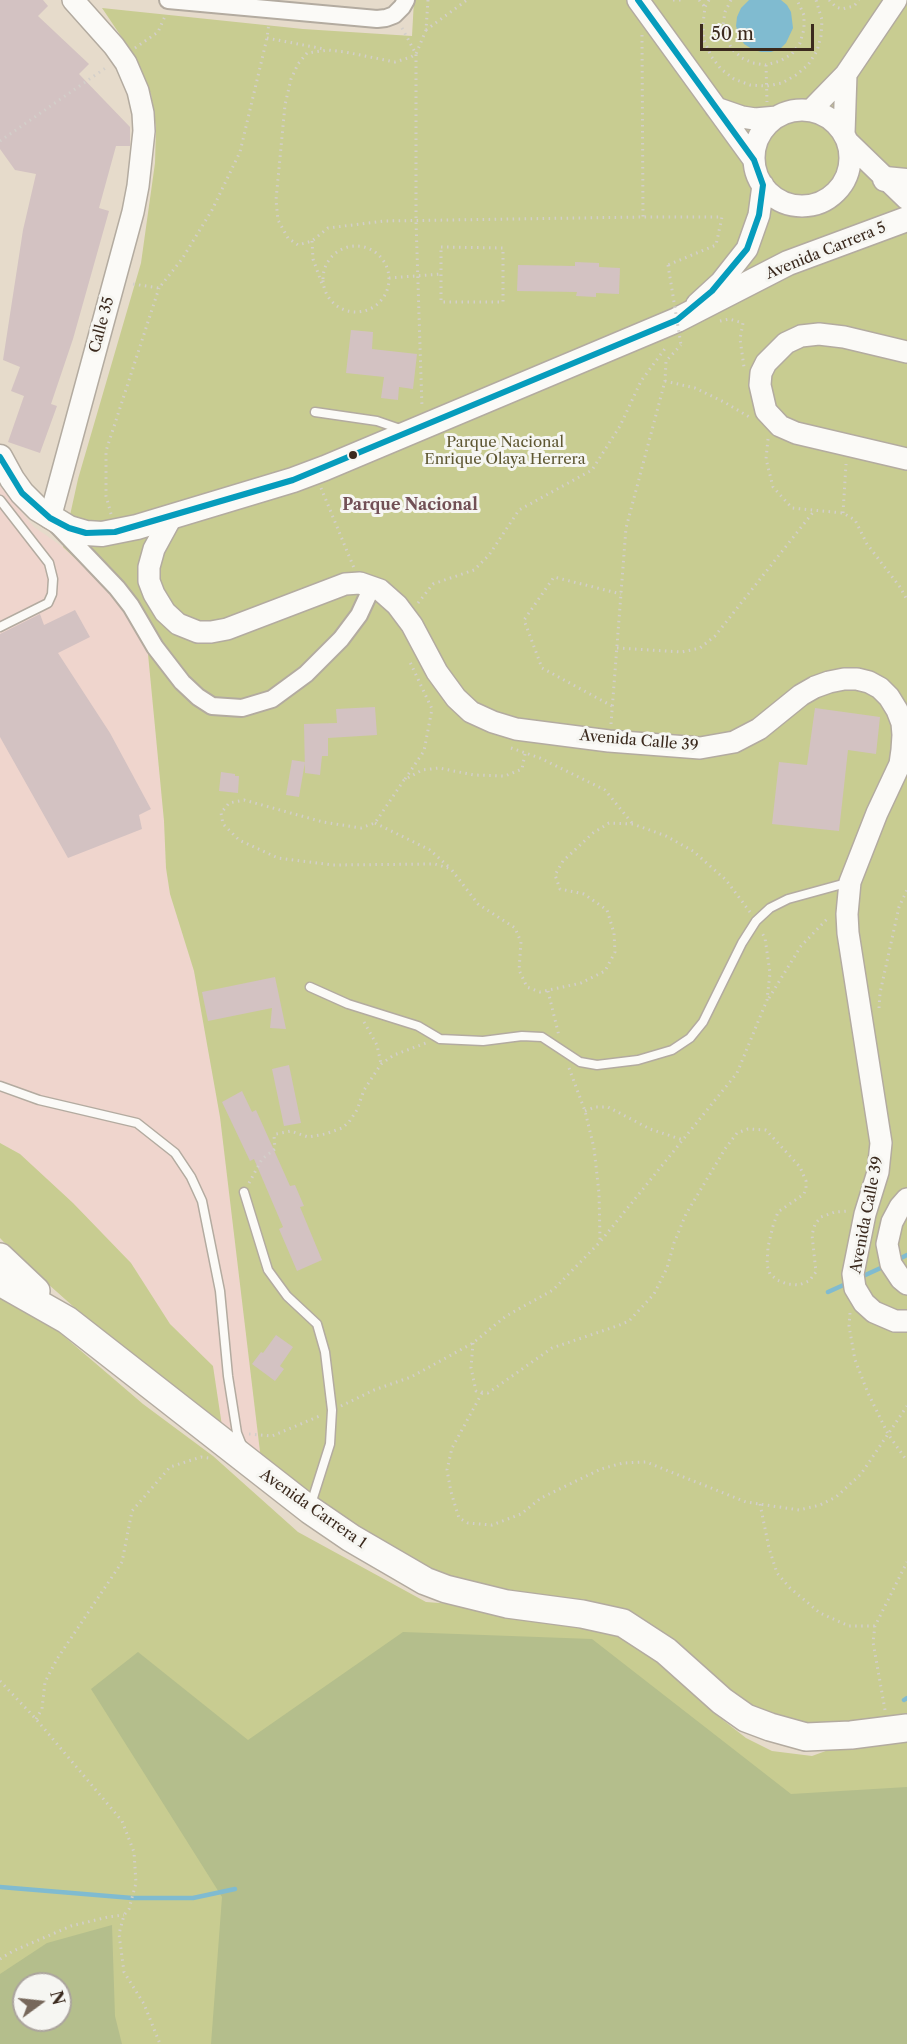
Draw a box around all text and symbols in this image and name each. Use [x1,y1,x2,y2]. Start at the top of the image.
scale bar [703,12,817,50]
text: 50 m [711,23,754,45]
street label: Avenida Carrera 5 [763,219,889,283]
street label: Calle 35 [86,295,118,355]
park label: Parque Nacional Enrique Olaya Herrera [424,434,586,469]
unlabelled marker [347,449,359,461]
district label: Parque Nacional [342,495,478,515]
street label: Avenida Calle 39 [579,727,699,755]
street label: Avenida Calle 39 [847,1155,887,1275]
street label: Avenida Carrera 1 [256,1465,370,1553]
north arrow [12,1972,72,2032]
text: N [46,1989,69,2007]

